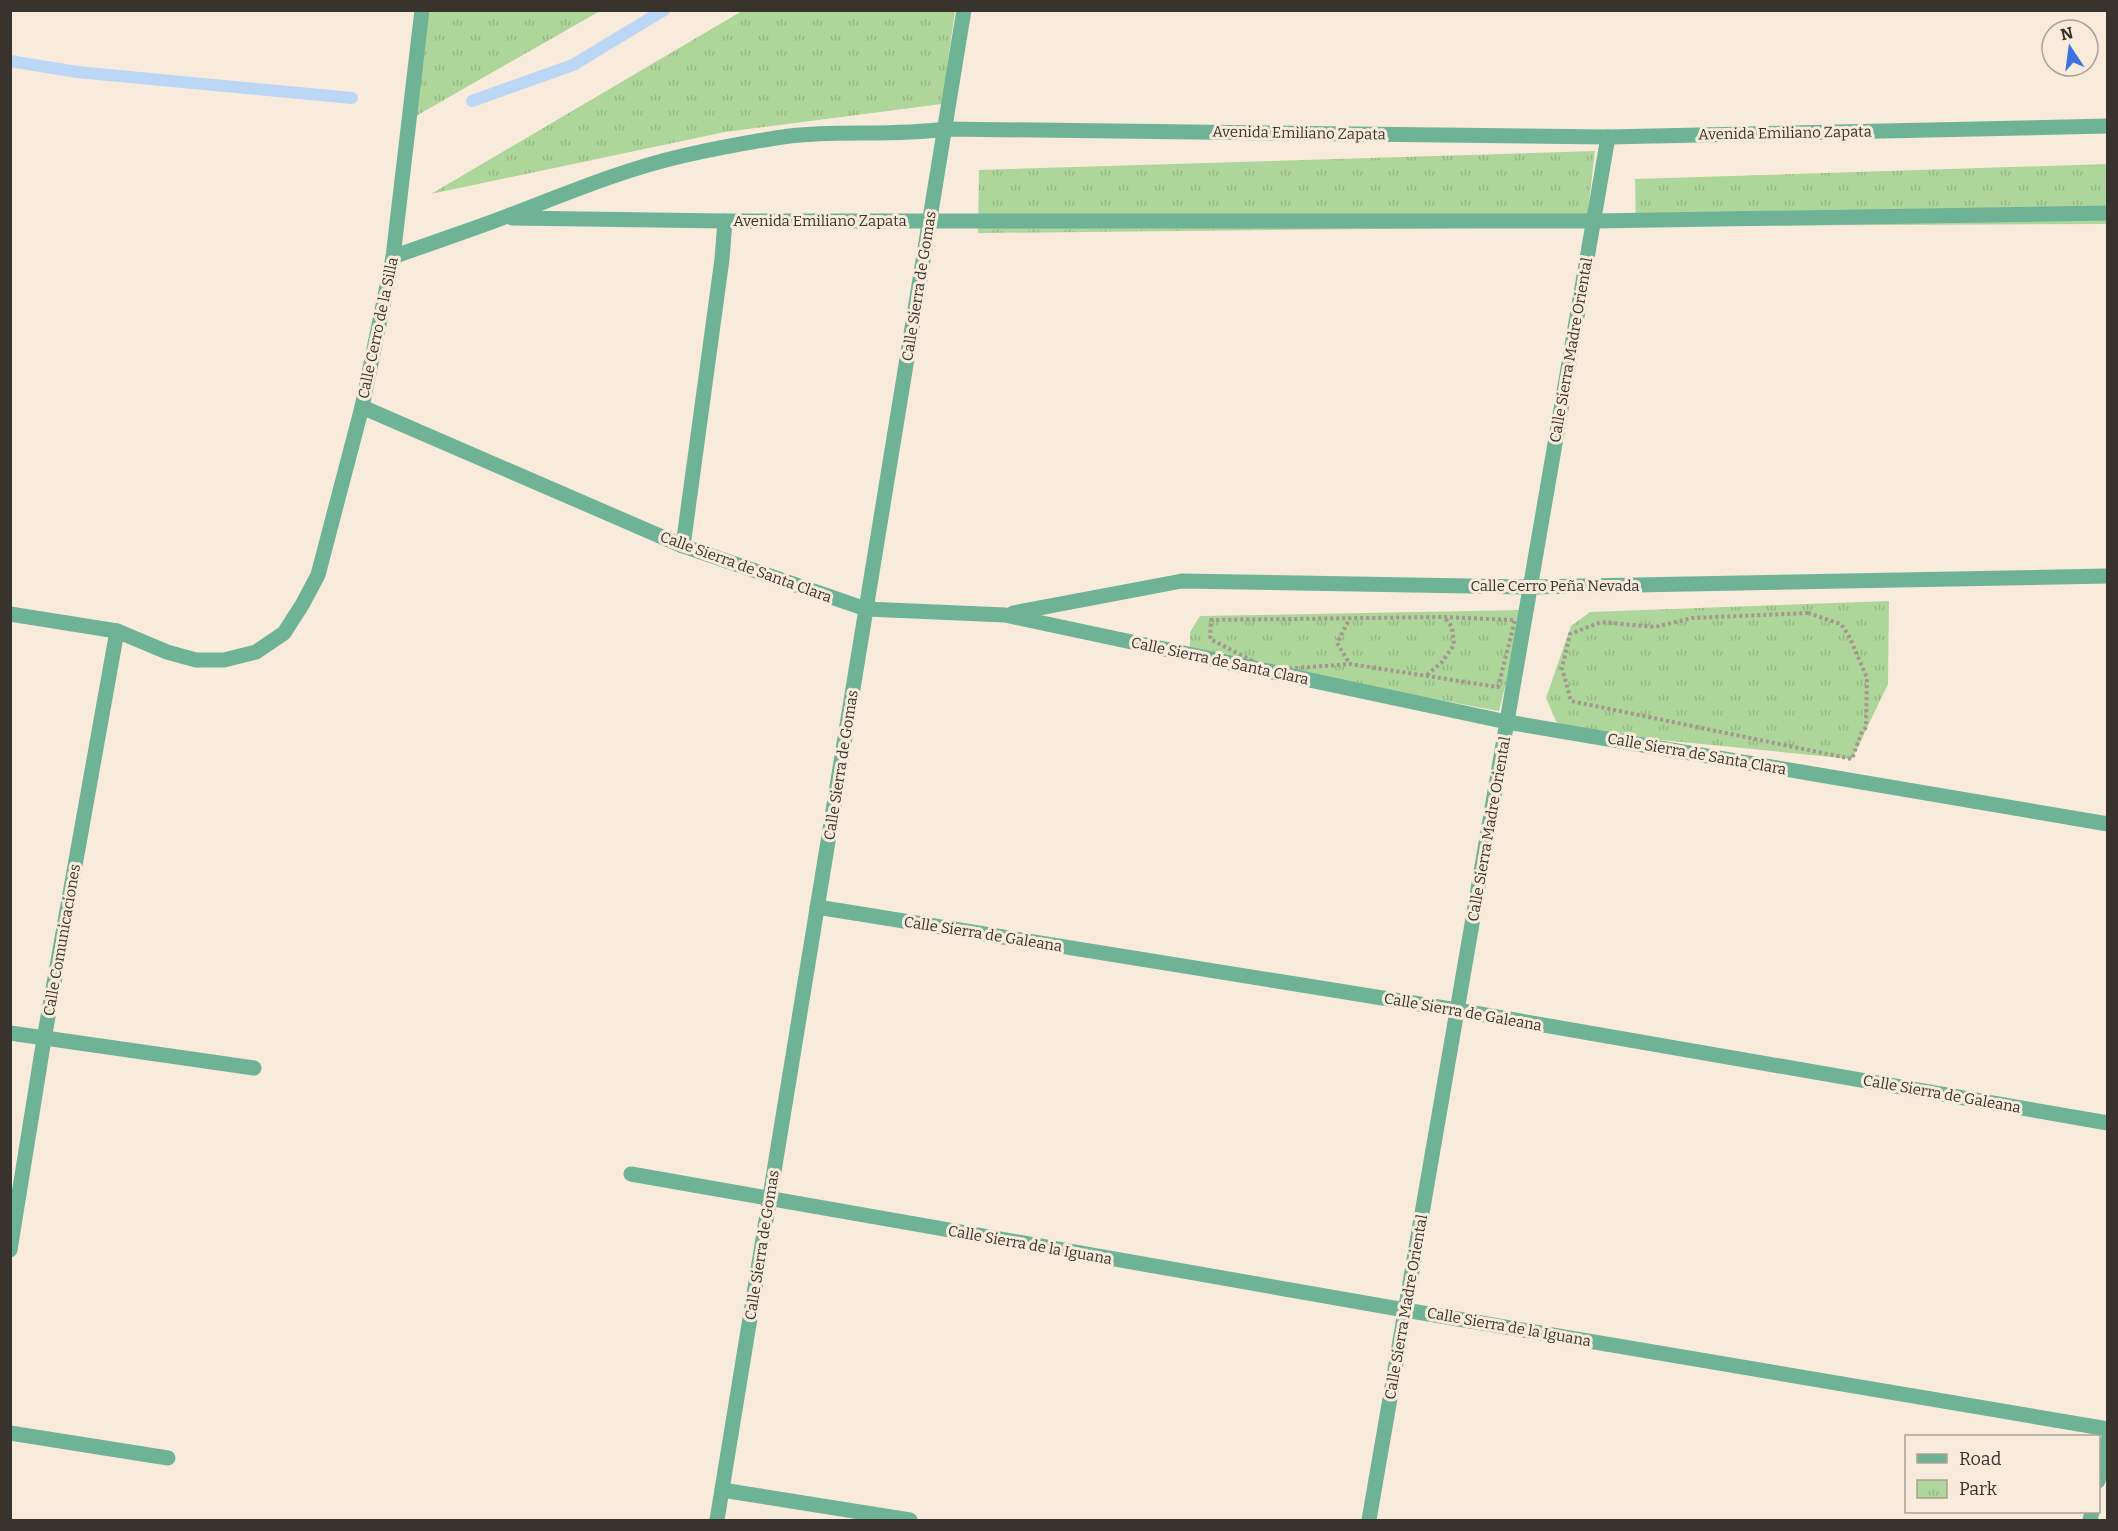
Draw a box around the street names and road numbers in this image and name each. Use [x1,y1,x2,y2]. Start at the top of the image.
street label: Avenida Emiliano Zapata [1212,122,1386,144]
street label: Avenida Emiliano Zapata [1698,122,1872,144]
street label: Calle Sierra de Gomas [898,210,940,362]
street label: Avenida Emiliano Zapata [733,212,907,230]
street label: Calle Cerro de la Silla [354,256,402,400]
street label: Calle Sierra Madre Oriental [1546,256,1596,444]
street label: Calle Sierra de Santa Clara [658,528,834,606]
street label: Calle Cerro Peña Nevada [1470,577,1640,595]
street label: Calle Sierra de Santa Clara [1129,633,1311,689]
street label: Calle Sierra de Gomas [820,689,862,841]
street label: Calle Sierra de Santa Clara [1606,729,1788,779]
street label: Calle Sierra Madre Oriental [1464,735,1514,923]
street label: Calle Comunicaciones [40,863,84,1017]
street label: Calle Sierra de Galeana [903,913,1063,955]
street label: Calle Sierra de Galeana [1383,989,1543,1035]
street label: Calle Sierra de Galeana [1862,1071,2022,1117]
street label: Calle Sierra de Gomas [741,1169,783,1321]
street label: Calle Sierra Madre Oriental [1381,1213,1431,1401]
street label: Calle Sierra de la Iguana [946,1222,1114,1268]
street label: Calle Sierra de la Iguana [1425,1304,1593,1350]

